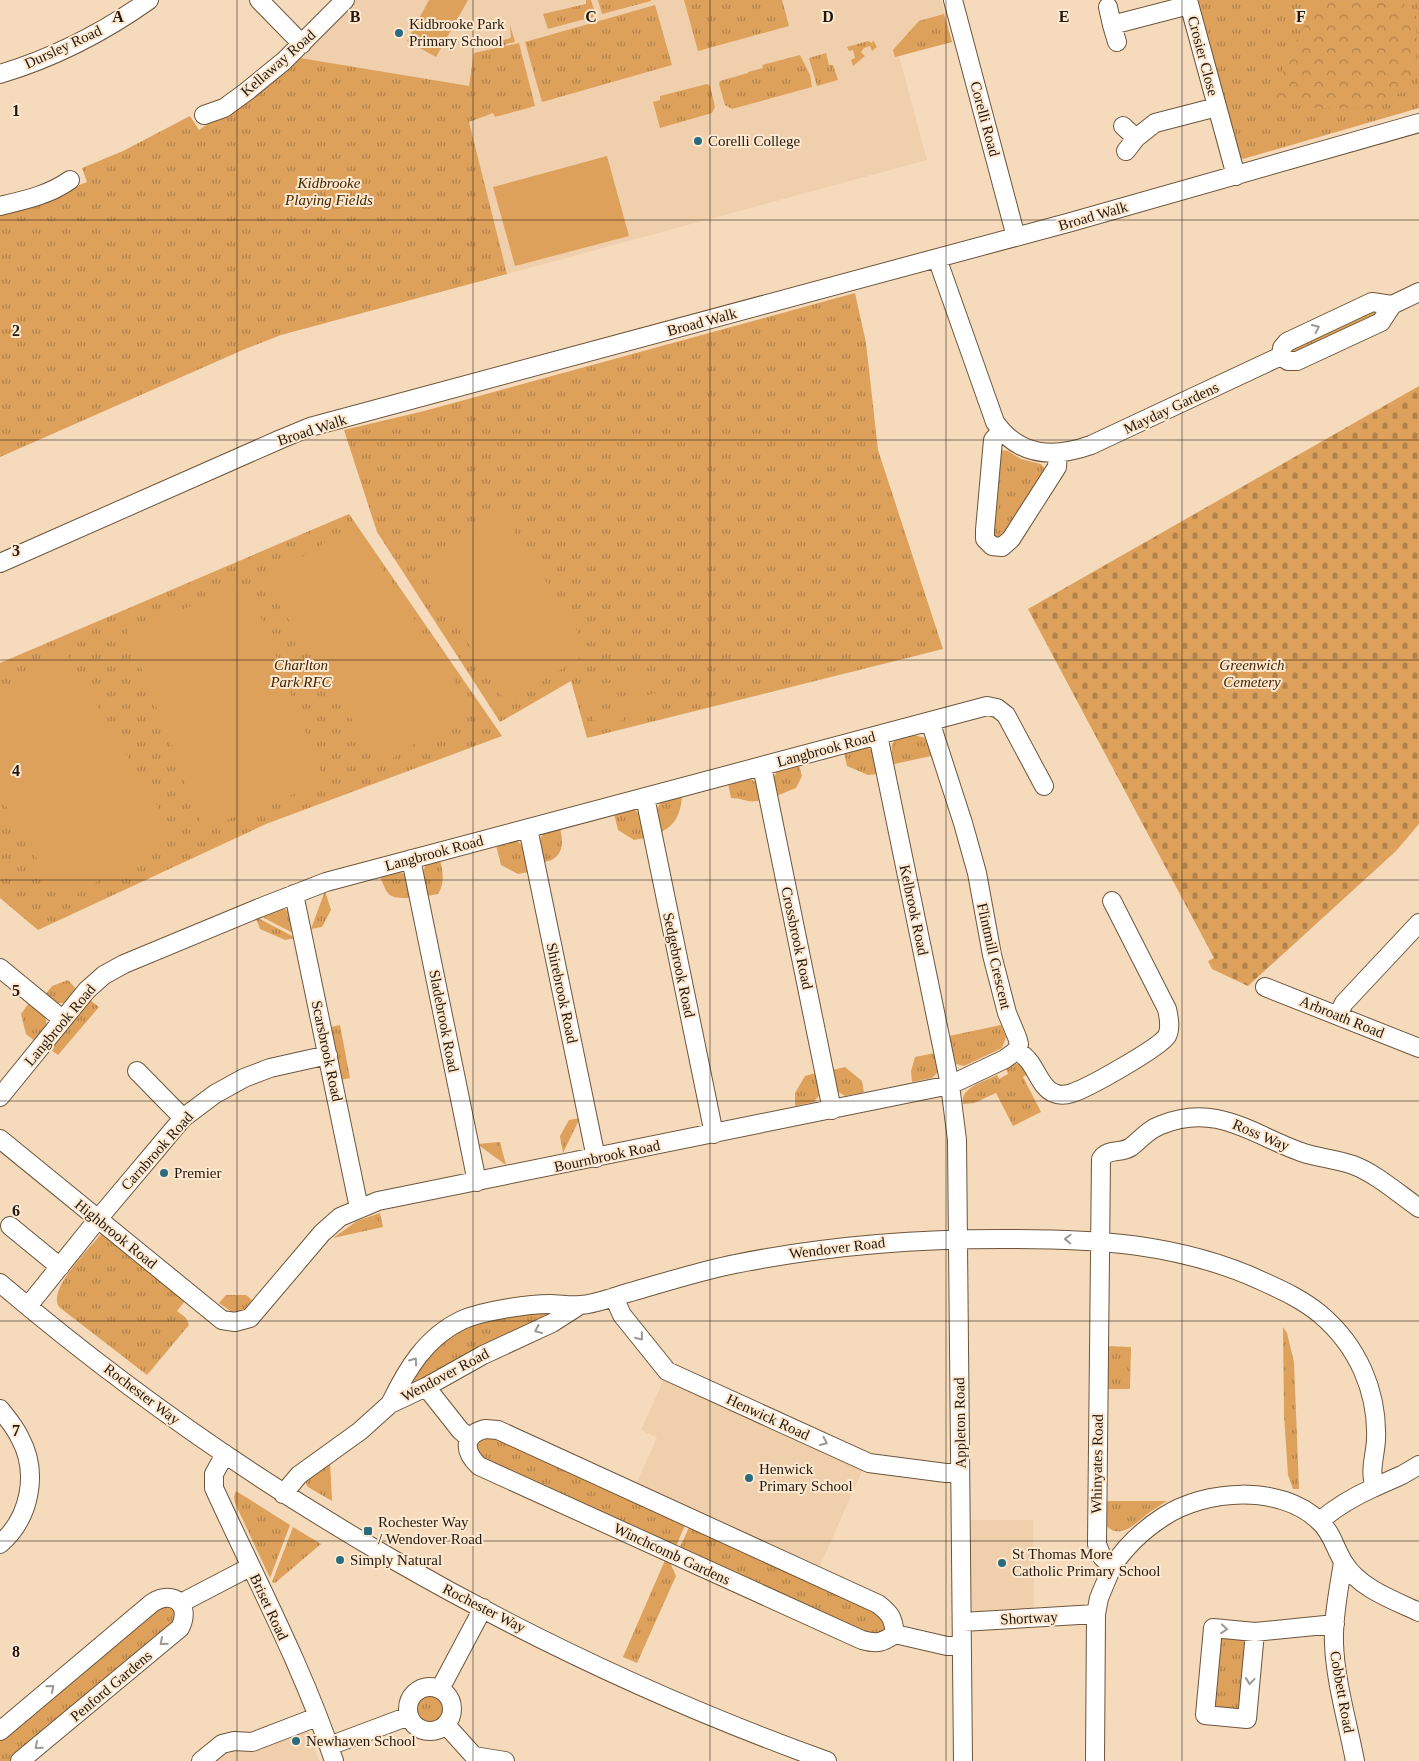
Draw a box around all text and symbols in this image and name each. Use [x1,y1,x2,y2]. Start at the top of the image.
text: A [112,8,124,25]
text: B [350,8,361,25]
text: C [585,8,597,25]
text: D [822,8,834,25]
text: E [1059,8,1069,25]
text: F [1296,8,1306,25]
street label: Crosier Close [1185,14,1221,98]
place label: Kidbrooke Park Primary School [409,16,505,49]
street label: Dursley Road [22,22,104,72]
street label: Kellaway Road [238,26,319,100]
marker: Kidbrooke Park Primary School [393,27,405,39]
street label: Corelli Road [967,80,1003,159]
text: 1 [12,102,20,119]
place label: Corelli College [708,133,800,149]
marker: Corelli College [692,135,704,147]
park label: Kidbrooke Playing Fields [284,175,373,208]
street label: Broad Walk [1056,198,1130,234]
street label: Broad Walk [665,305,739,339]
text: 2 [12,322,20,339]
one-way arrow [1311,324,1320,334]
street label: Mayday Gardens [1121,379,1221,437]
street label: Broad Walk [276,411,349,449]
text: 3 [12,542,20,559]
park label: Charlton Park RFC [269,657,333,690]
park label: Greenwich Cemetery [1219,657,1285,690]
street label: Langbrook Road [775,728,877,770]
text: 4 [12,762,20,779]
street label: Langbrook Road [383,832,485,874]
street label: Kelbrook Road [897,863,931,957]
street label: Crossbrook Road [778,885,816,991]
street label: Flintmill Crescent [974,901,1014,1012]
street label: Sedgebrook Road [660,911,698,1020]
street label: Shirebrook Road [544,941,581,1045]
street label: Sladebrook Road [426,969,462,1074]
street label: Langbrook Road [21,981,99,1069]
text: 5 [12,982,20,999]
street label: Arbroath Road [1297,993,1387,1041]
street label: Scarsbrook Road [308,999,346,1103]
street label: Carnbrook Road [118,1108,197,1193]
street label: Ross Way [1230,1116,1292,1154]
street label: Bournbrook Road [553,1137,662,1175]
place label: Premier [174,1165,221,1181]
marker: Premier [158,1167,170,1179]
street label: Highbrook Road [72,1196,160,1272]
text: 6 [12,1202,20,1219]
street label: Wendover Road [788,1234,886,1262]
one-way arrow [1064,1234,1072,1245]
one-way arrow [534,1323,543,1334]
one-way arrow [635,1331,643,1340]
street label: Wendover Road [399,1345,492,1405]
one-way arrow [408,1357,417,1367]
street label: Rochester Way [101,1360,183,1428]
street label: Appleton Road [951,1377,969,1469]
street label: Henwick Road [724,1391,812,1443]
street label: Whinyates Road [1088,1414,1106,1514]
text: 7 [12,1422,20,1439]
one-way arrow [819,1436,828,1446]
place label: Henwick Primary School [759,1461,853,1494]
marker: Henwick Primary School [743,1472,755,1484]
place label: Rochester Way / Wendover Road [378,1514,483,1547]
street label: Winchcomb Gardens [611,1520,733,1588]
marker: Rochester Way / Wendover Road [362,1525,374,1537]
place label: St Thomas More Catholic Primary School [1012,1546,1160,1579]
place label: Simply Natural [350,1552,442,1568]
marker: Simply Natural [334,1554,346,1566]
marker: St Thomas More Catholic Primary School [996,1557,1008,1569]
street label: Briset Road [247,1571,292,1643]
street label: Rochester Way [440,1580,528,1636]
street label: Shortway [1000,1608,1059,1627]
one-way arrow [1220,1623,1228,1634]
one-way arrow [160,1637,169,1645]
text: 8 [12,1643,20,1660]
street label: Penford Gardens [67,1647,155,1725]
street label: Cobbett Road [1327,1650,1357,1735]
one-way arrow [1245,1677,1256,1685]
one-way arrow [45,1685,54,1694]
place label: Newhaven School [306,1733,416,1749]
marker: Newhaven School [290,1735,302,1747]
one-way arrow [35,1741,44,1749]

